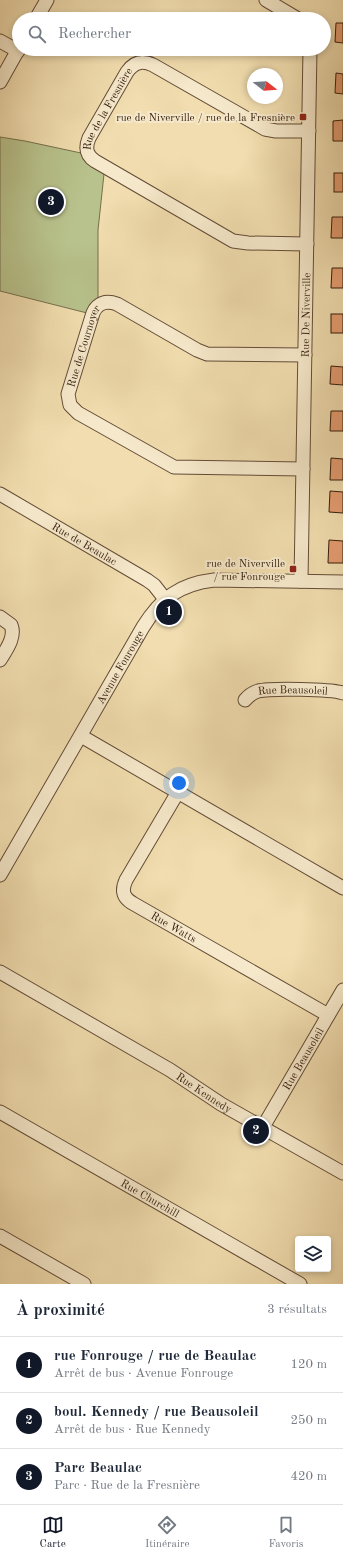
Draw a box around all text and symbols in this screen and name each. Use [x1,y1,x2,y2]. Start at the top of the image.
search box [12,12,331,56]
icon: search [26,23,48,45]
text: Rechercher [58,27,131,42]
street label: Rue de la Fresnière [82,66,135,151]
north arrow [247,68,283,104]
marker: rue de Niverville / rue de la Fresnière [298,112,308,122]
place label: rue de Niverville / rue de la Fresnière [116,113,295,124]
pin: 3 [38,187,64,217]
street label: Rue De Niverville [301,273,313,358]
street label: Rue de Cournoyer [66,303,103,389]
street label: Rue de Beaulac [50,522,118,568]
place label: rue de Niverville / rue Fonrouge [206,559,285,583]
marker: rue de Niverville / rue Fonrouge [288,564,298,574]
pin: 1 [156,597,182,627]
street label: Avenue Fonrouge [96,629,147,707]
street label: Rue Beausoleil [257,685,328,698]
your location [169,773,189,793]
street label: Rue Watts [148,911,198,946]
street label: Rue Beausoleil [282,1026,327,1093]
street label: Rue Kennedy [173,1072,233,1116]
pin: 2 [243,1116,269,1146]
street label: Rue Churchill [118,1178,180,1220]
map controls [295,1236,331,1272]
button: layers [295,1236,331,1272]
text: À proximité [16,1302,105,1319]
text: 3 résultats [267,1303,327,1316]
text: rue Fonrouge / rue de Beaulac [54,1349,256,1364]
text: 1 [25,1358,33,1371]
text: 120 m [290,1358,327,1371]
text: Arrêt de bus · Avenue Fonrouge [54,1367,233,1380]
text: boul. Kennedy / rue Beausoleil [54,1405,259,1420]
text: 2 [25,1414,33,1427]
text: 250 m [290,1414,327,1427]
text: Arrêt de bus · Rue Kennedy [54,1423,211,1436]
text: Parc Beaulac [54,1461,142,1476]
text: 3 [25,1470,33,1483]
text: 420 m [290,1470,327,1483]
text: Parc · Rue de la Fresnière [54,1479,200,1492]
tab: Carte [40,1514,66,1552]
tab: Itinéraire [145,1514,190,1552]
tab: Favoris [269,1514,303,1552]

